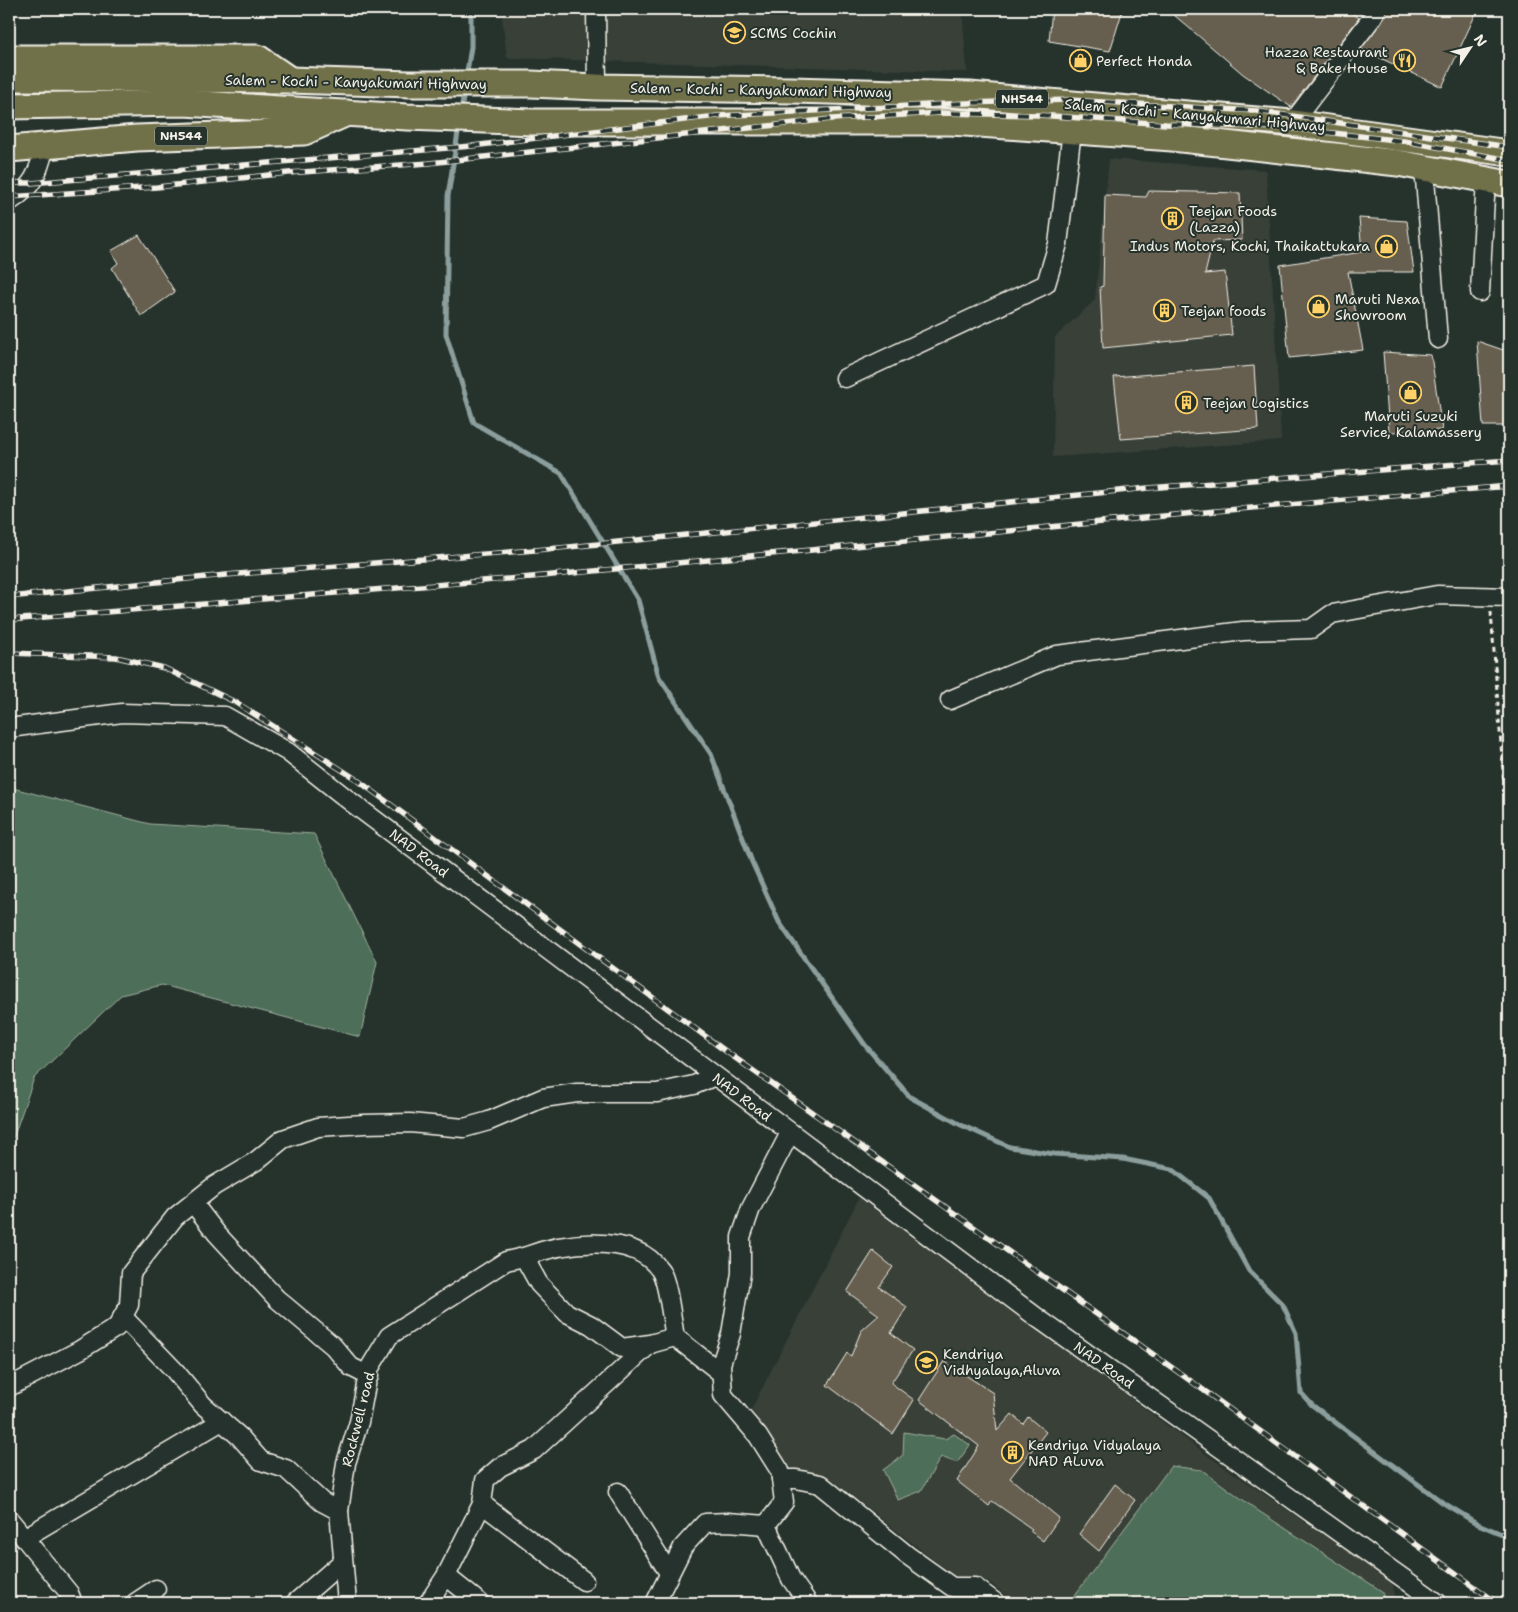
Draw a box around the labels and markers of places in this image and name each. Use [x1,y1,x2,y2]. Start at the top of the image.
school or university icon: SCMS Cochin [722,21,746,45]
place label: SCMS Cochin [750,24,837,42]
place label: Hazza Restaurant & Bake House [1265,43,1388,77]
restaurant icon: Hazza Restaurant & Bake House [1392,48,1416,72]
shop icon: Perfect Honda [1068,49,1092,73]
place label: Perfect Honda [1096,52,1192,70]
place label: Teejan Foods (Lazza) [1189,202,1277,236]
building icon: Teejan Foods (Lazza) [1161,207,1185,231]
shop icon: Indus Motors, Kochi, Thaikattukara [1374,234,1398,258]
place label: Indus Motors, Kochi, Thaikattukara [1130,237,1370,255]
place label: Maruti Nexa Showroom [1335,290,1420,324]
shop icon: Maruti Nexa Showroom [1307,295,1331,319]
building icon: Teejan foods [1153,299,1177,323]
place label: Teejan foods [1181,302,1267,320]
shop icon: Maruti Suzuki Service, Kalamassery [1399,381,1423,405]
building icon: Teejan Logistics [1175,391,1199,415]
place label: Teejan Logistics [1203,394,1309,412]
place label: Maruti Suzuki Service, Kalamassery [1340,407,1482,441]
place label: Kendriya Vidhyalaya,Aluva [943,1345,1061,1379]
school or university icon: Kendriya Vidhyalaya,Aluva [915,1350,939,1374]
place label: Kendriya Vidyalaya NAD ALuva [1028,1436,1161,1470]
building icon: Kendriya Vidyalaya NAD ALuva [1000,1441,1024,1465]

